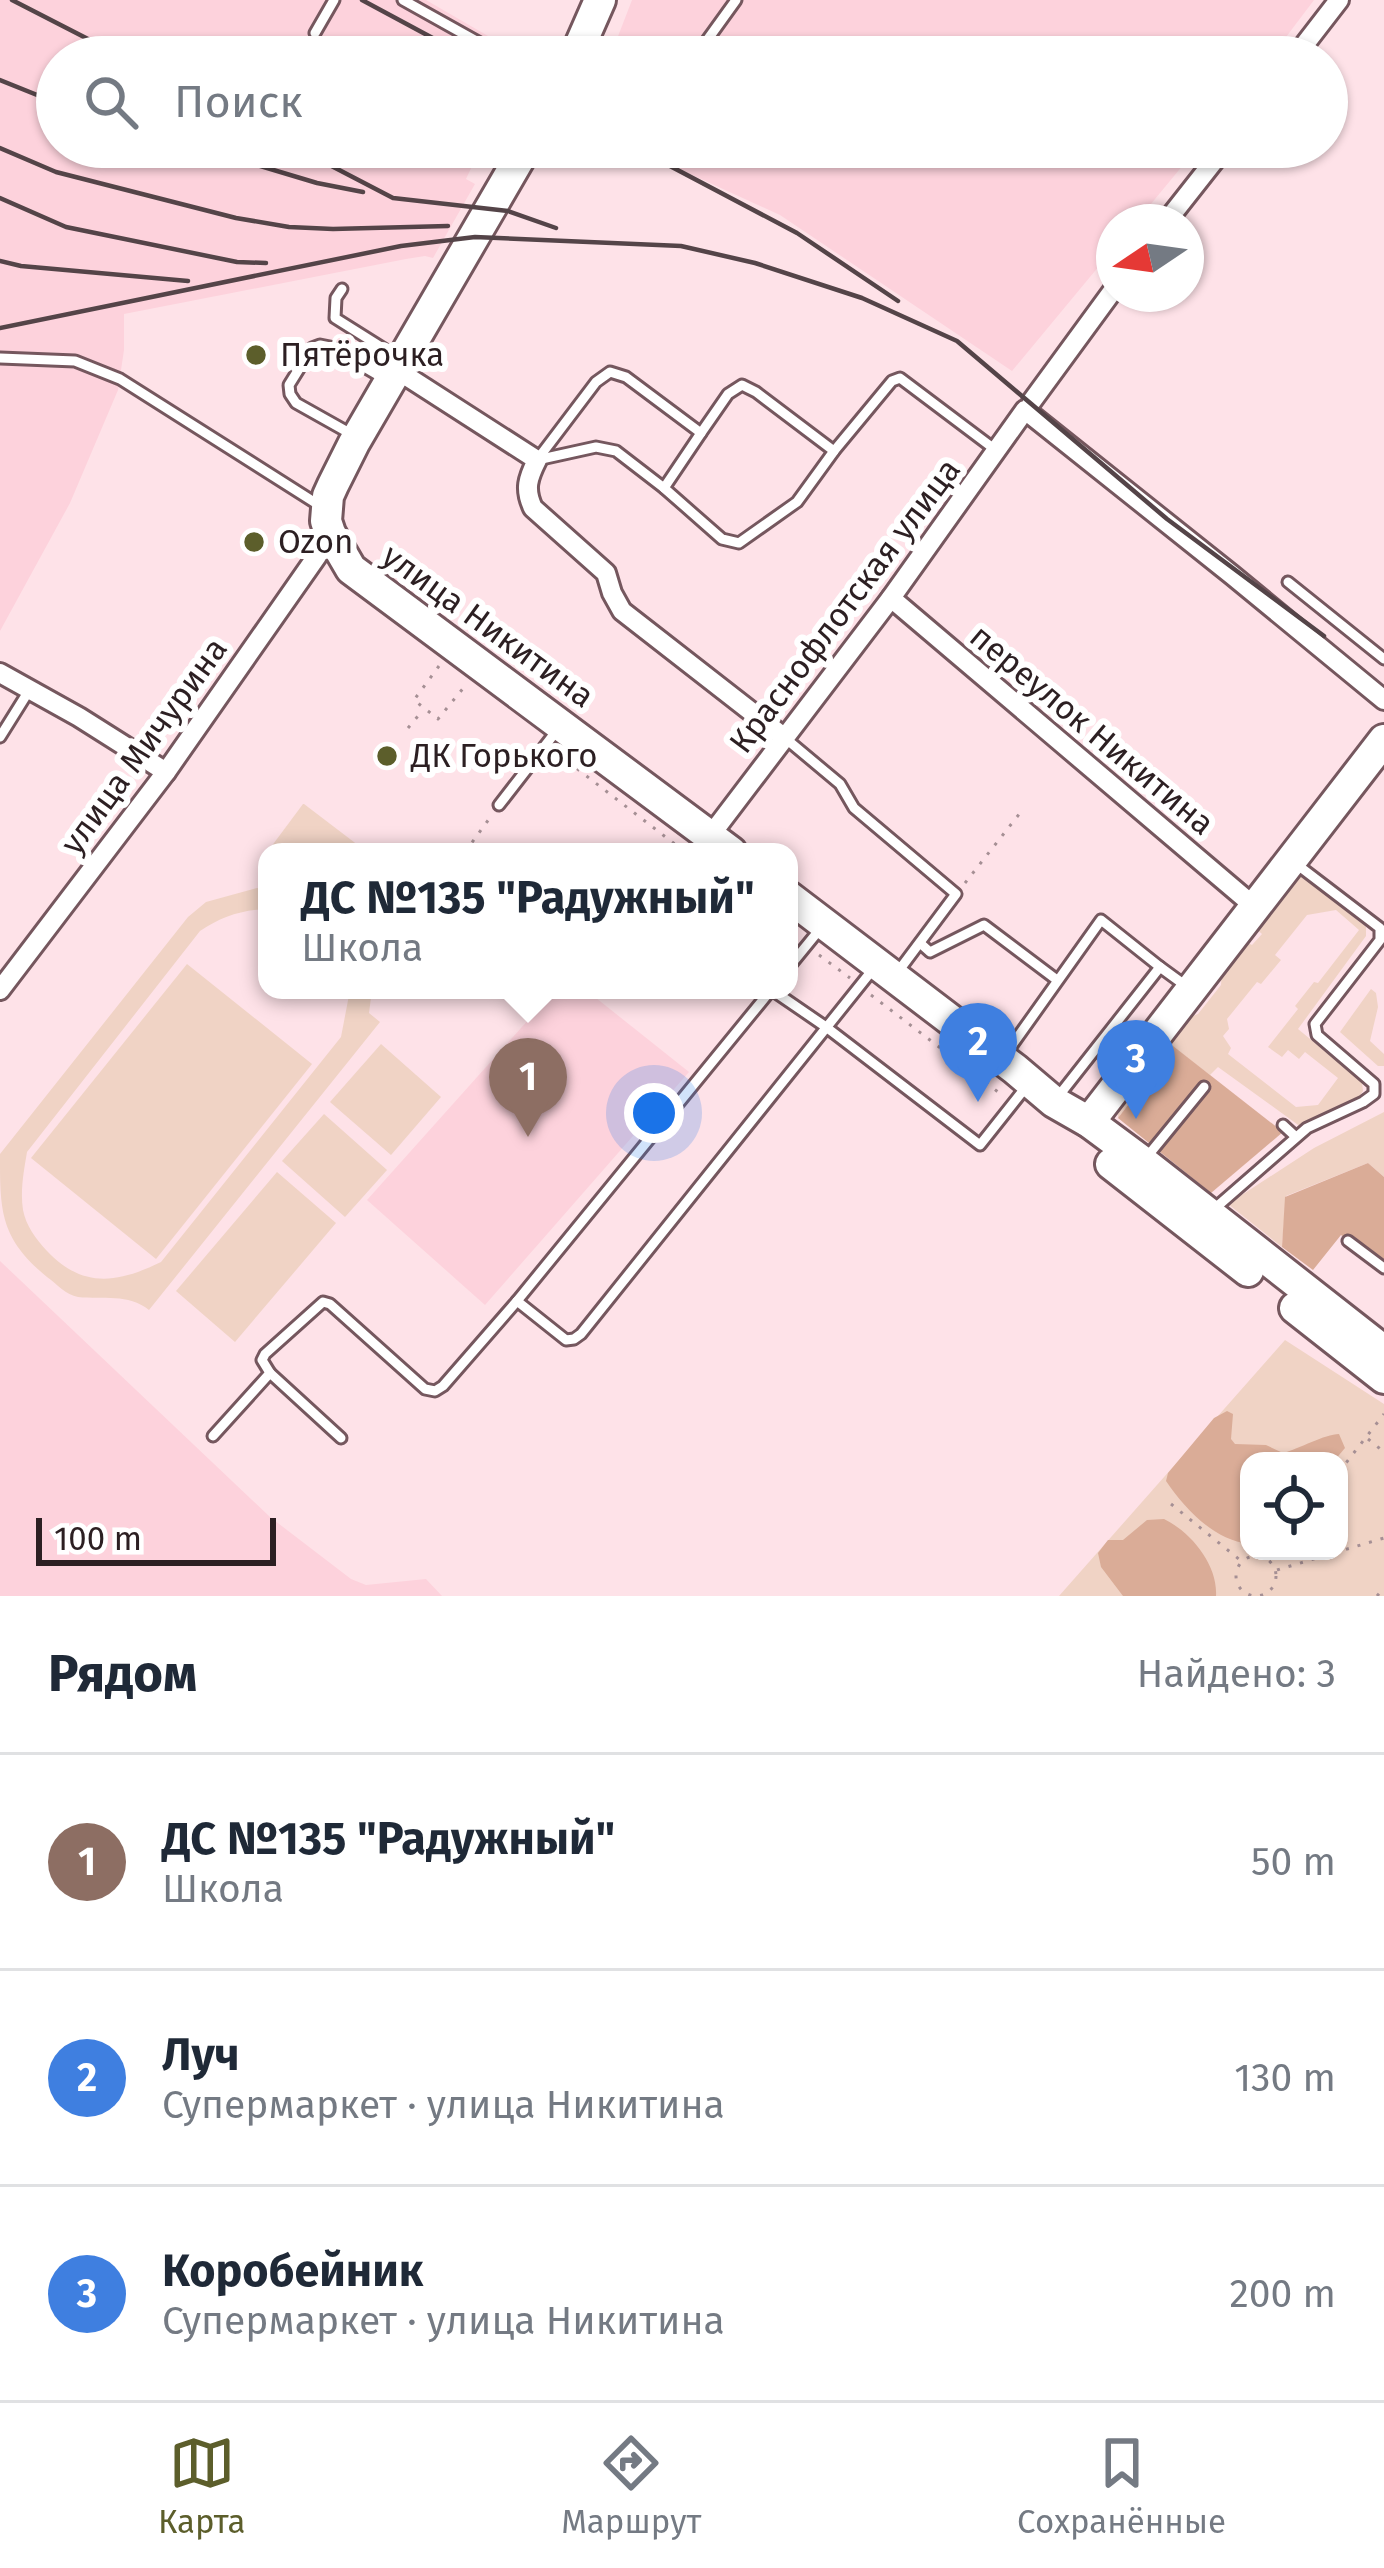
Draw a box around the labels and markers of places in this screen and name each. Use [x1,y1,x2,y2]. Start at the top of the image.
place label: Пятёрочка [280,335,444,375]
marker: Пятёрочка [243,342,269,368]
place label: Ozon [278,522,353,562]
marker: Ozon [241,529,267,555]
place label: ДК Горького [410,736,597,776]
marker: ДК Горького [374,743,400,769]
pin: 2 [939,1003,1017,1102]
pin: 3 [1097,1020,1175,1119]
pin: 1 [489,1038,567,1137]

